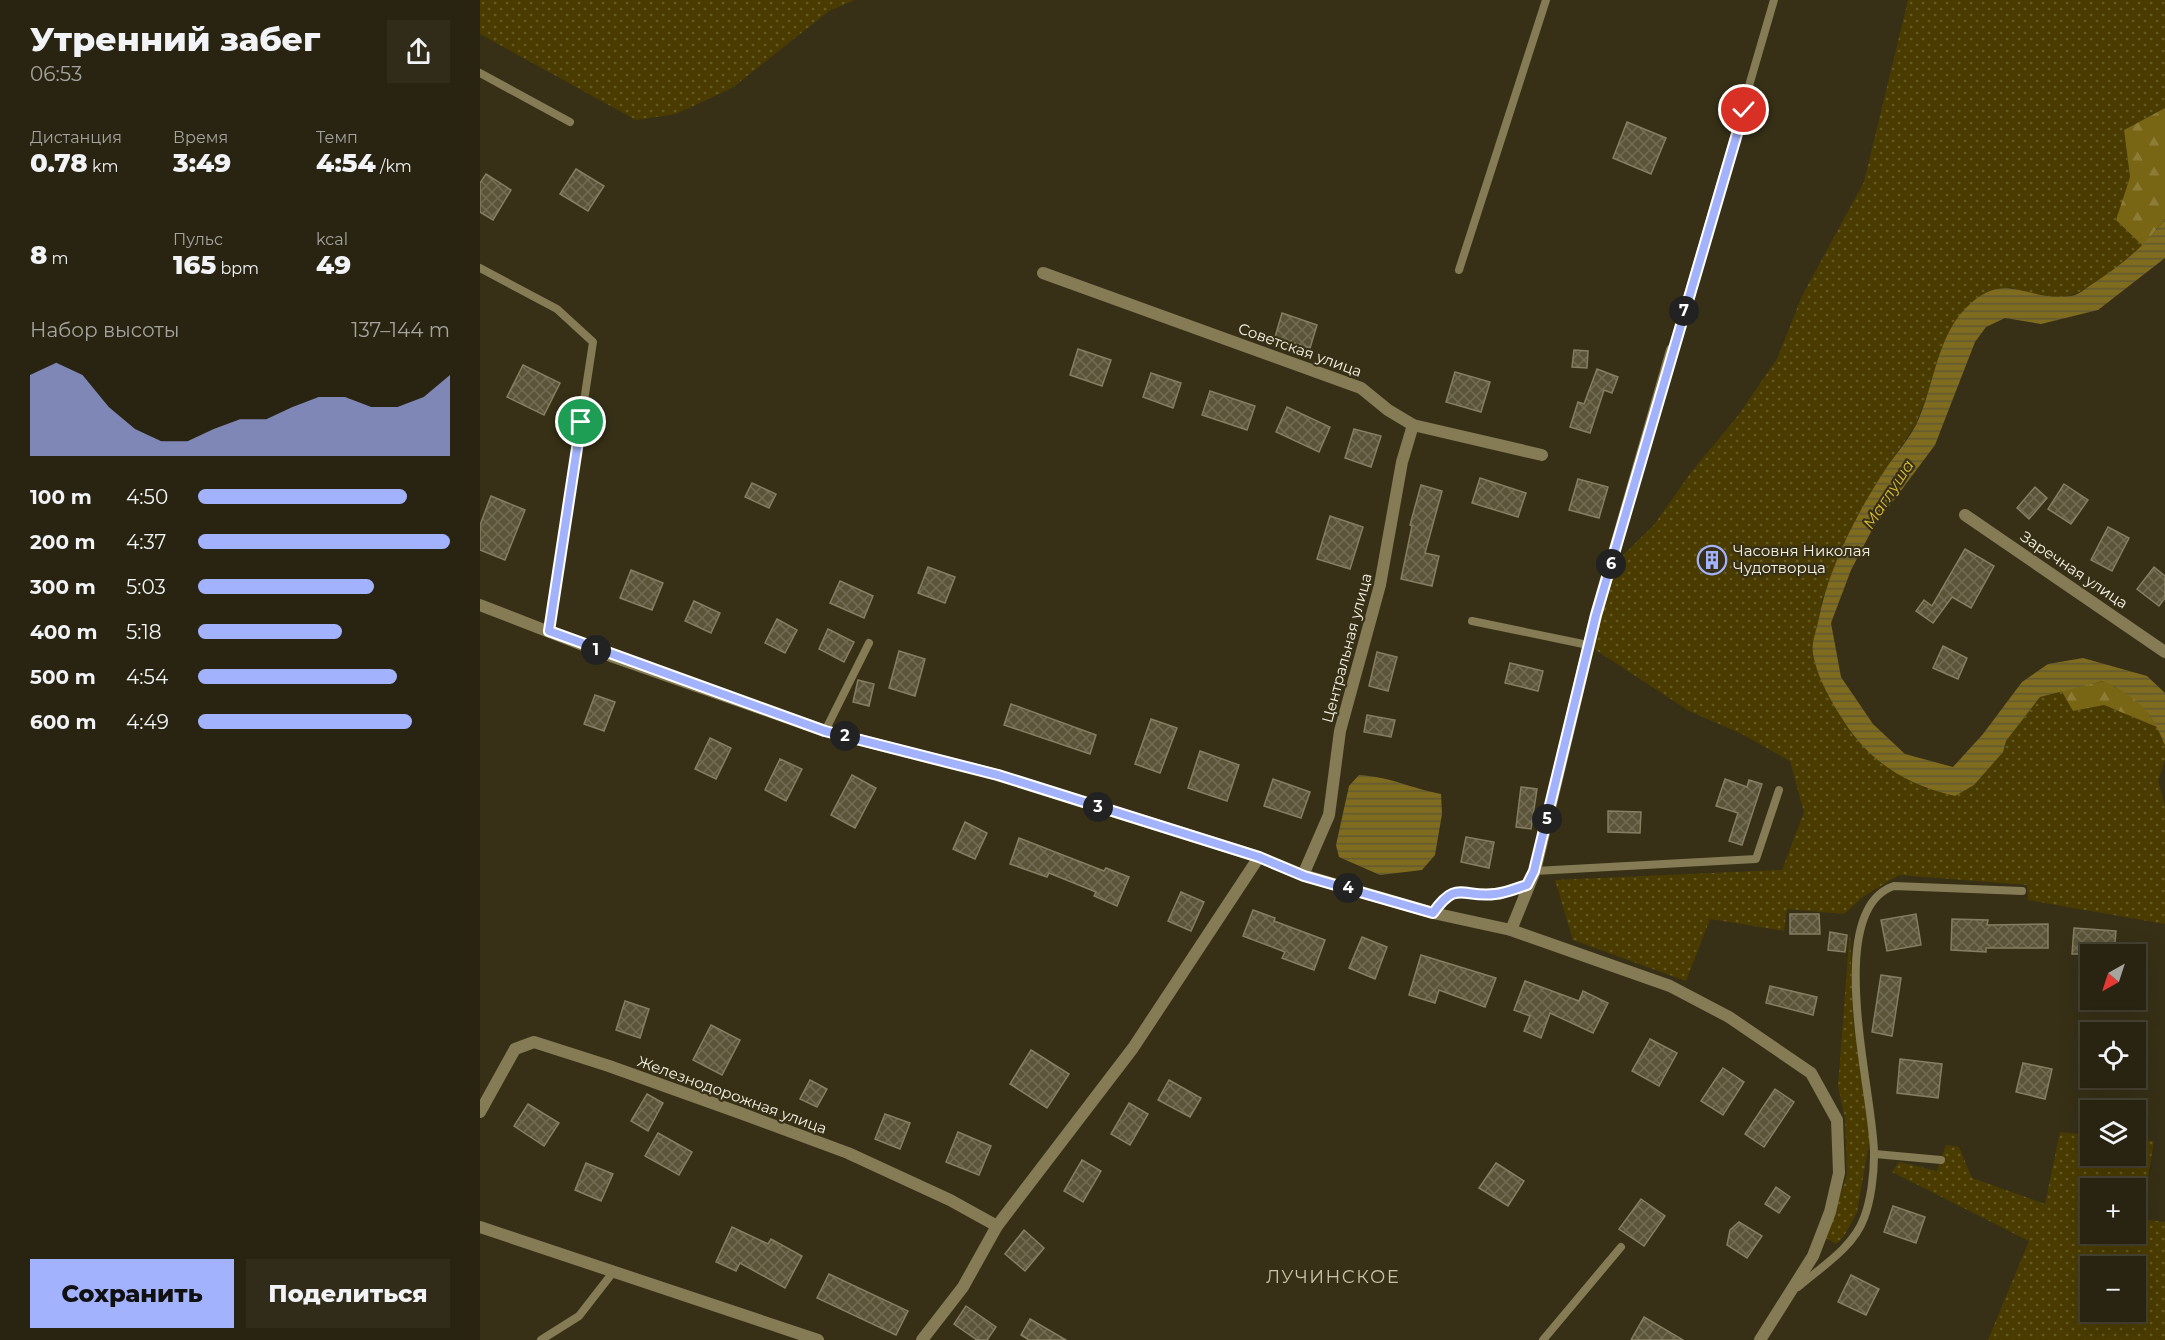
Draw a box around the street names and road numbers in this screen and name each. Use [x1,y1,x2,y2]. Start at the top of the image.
street label: Советская улица [1236,318,1365,381]
street label: Заречная улица [2017,527,2132,613]
street label: Центральная улица [1317,571,1376,725]
street label: Железнодорожная улица [635,1051,829,1138]

